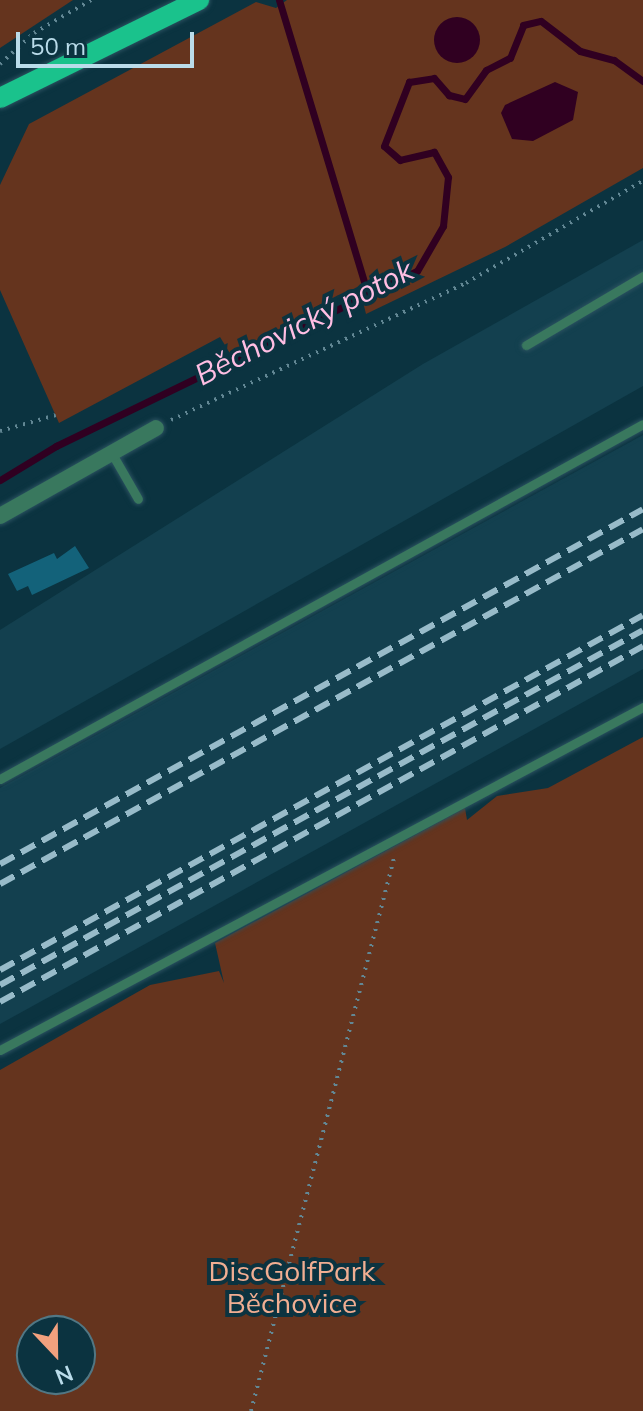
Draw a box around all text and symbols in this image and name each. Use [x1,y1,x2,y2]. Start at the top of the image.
scale bar [20,16,198,66]
text: 50 m [30,31,86,61]
water label: Běchovický potok [189,251,419,393]
park label: DiscGolfPark Běchovice [209,1254,375,1320]
north arrow [16,1315,96,1395]
text: N [51,1359,77,1391]

